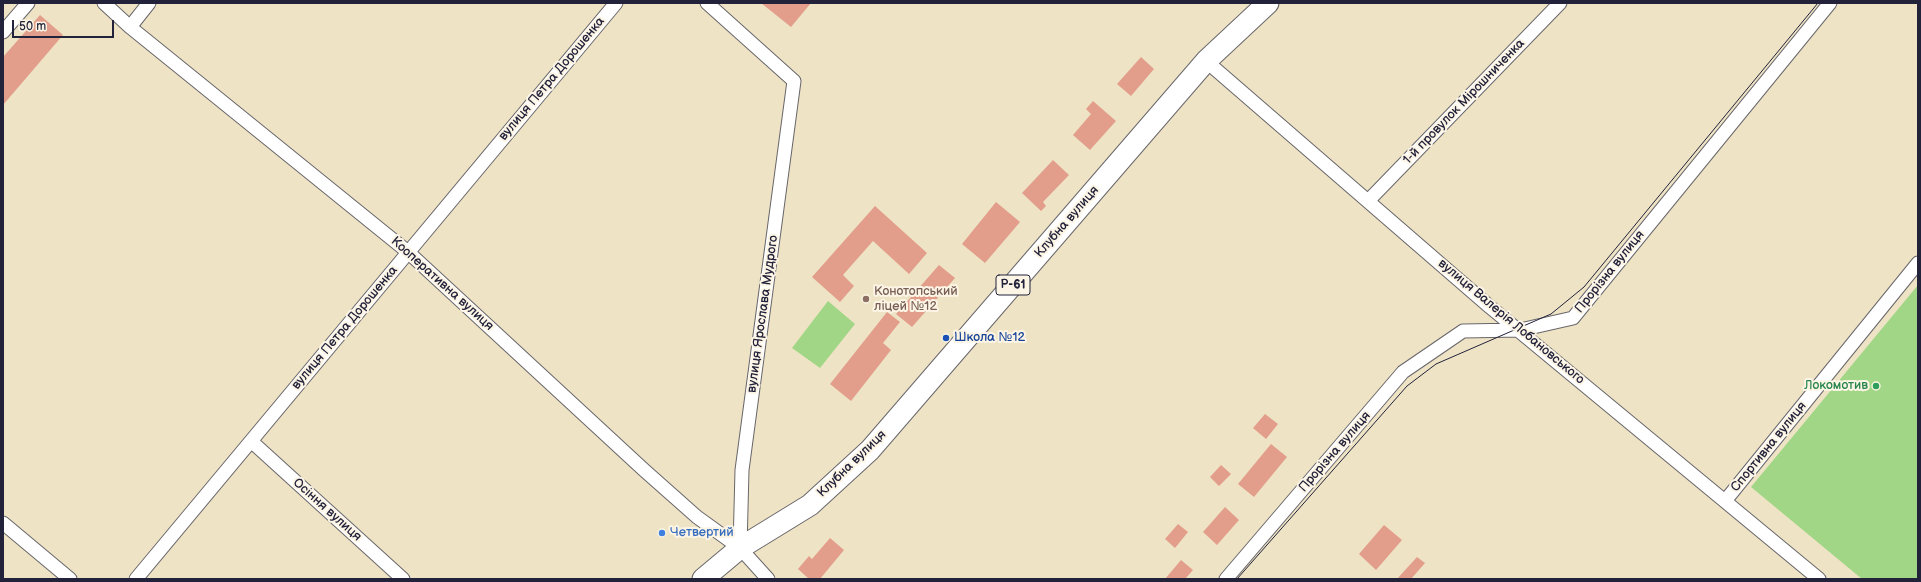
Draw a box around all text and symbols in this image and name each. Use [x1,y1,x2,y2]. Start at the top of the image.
scale bar [14,12,116,38]
street label: вулиця Петра Дорошенка [496,14,608,144]
text: 50 m [19,19,46,34]
street label: 1-й провулок Мірошниченка [1400,36,1528,168]
street label: Клубна вулиця [1032,183,1102,261]
street label: Прорізна вулиця [1572,228,1648,316]
street label: Кооперативна вулиця [387,234,497,334]
street label: вулиця Ярослава Мудрого [744,234,782,394]
street label: вулиця Валерія Лобановського [1435,256,1587,388]
street label: вулиця Петра Дорошенка [289,263,401,393]
road number: Р-61 [996,275,1030,295]
place label: Конотопський ліцей №12 [874,284,958,315]
marker: Конотопський ліцей №12 [861,294,871,304]
place label: Школа №12 [954,330,1025,346]
marker: Школа №12 [941,333,951,343]
place label: Локомотив [1804,378,1868,394]
marker: Локомотив [1871,381,1881,391]
street label: Спортивна вулиця [1728,399,1810,495]
street label: Прорізна вулиця [1296,409,1374,495]
street label: Клубна вулиця [814,427,890,501]
street label: Осіння вулиця [290,475,364,545]
place label: Четвертий [670,525,734,541]
marker: Четвертий [657,528,667,538]

